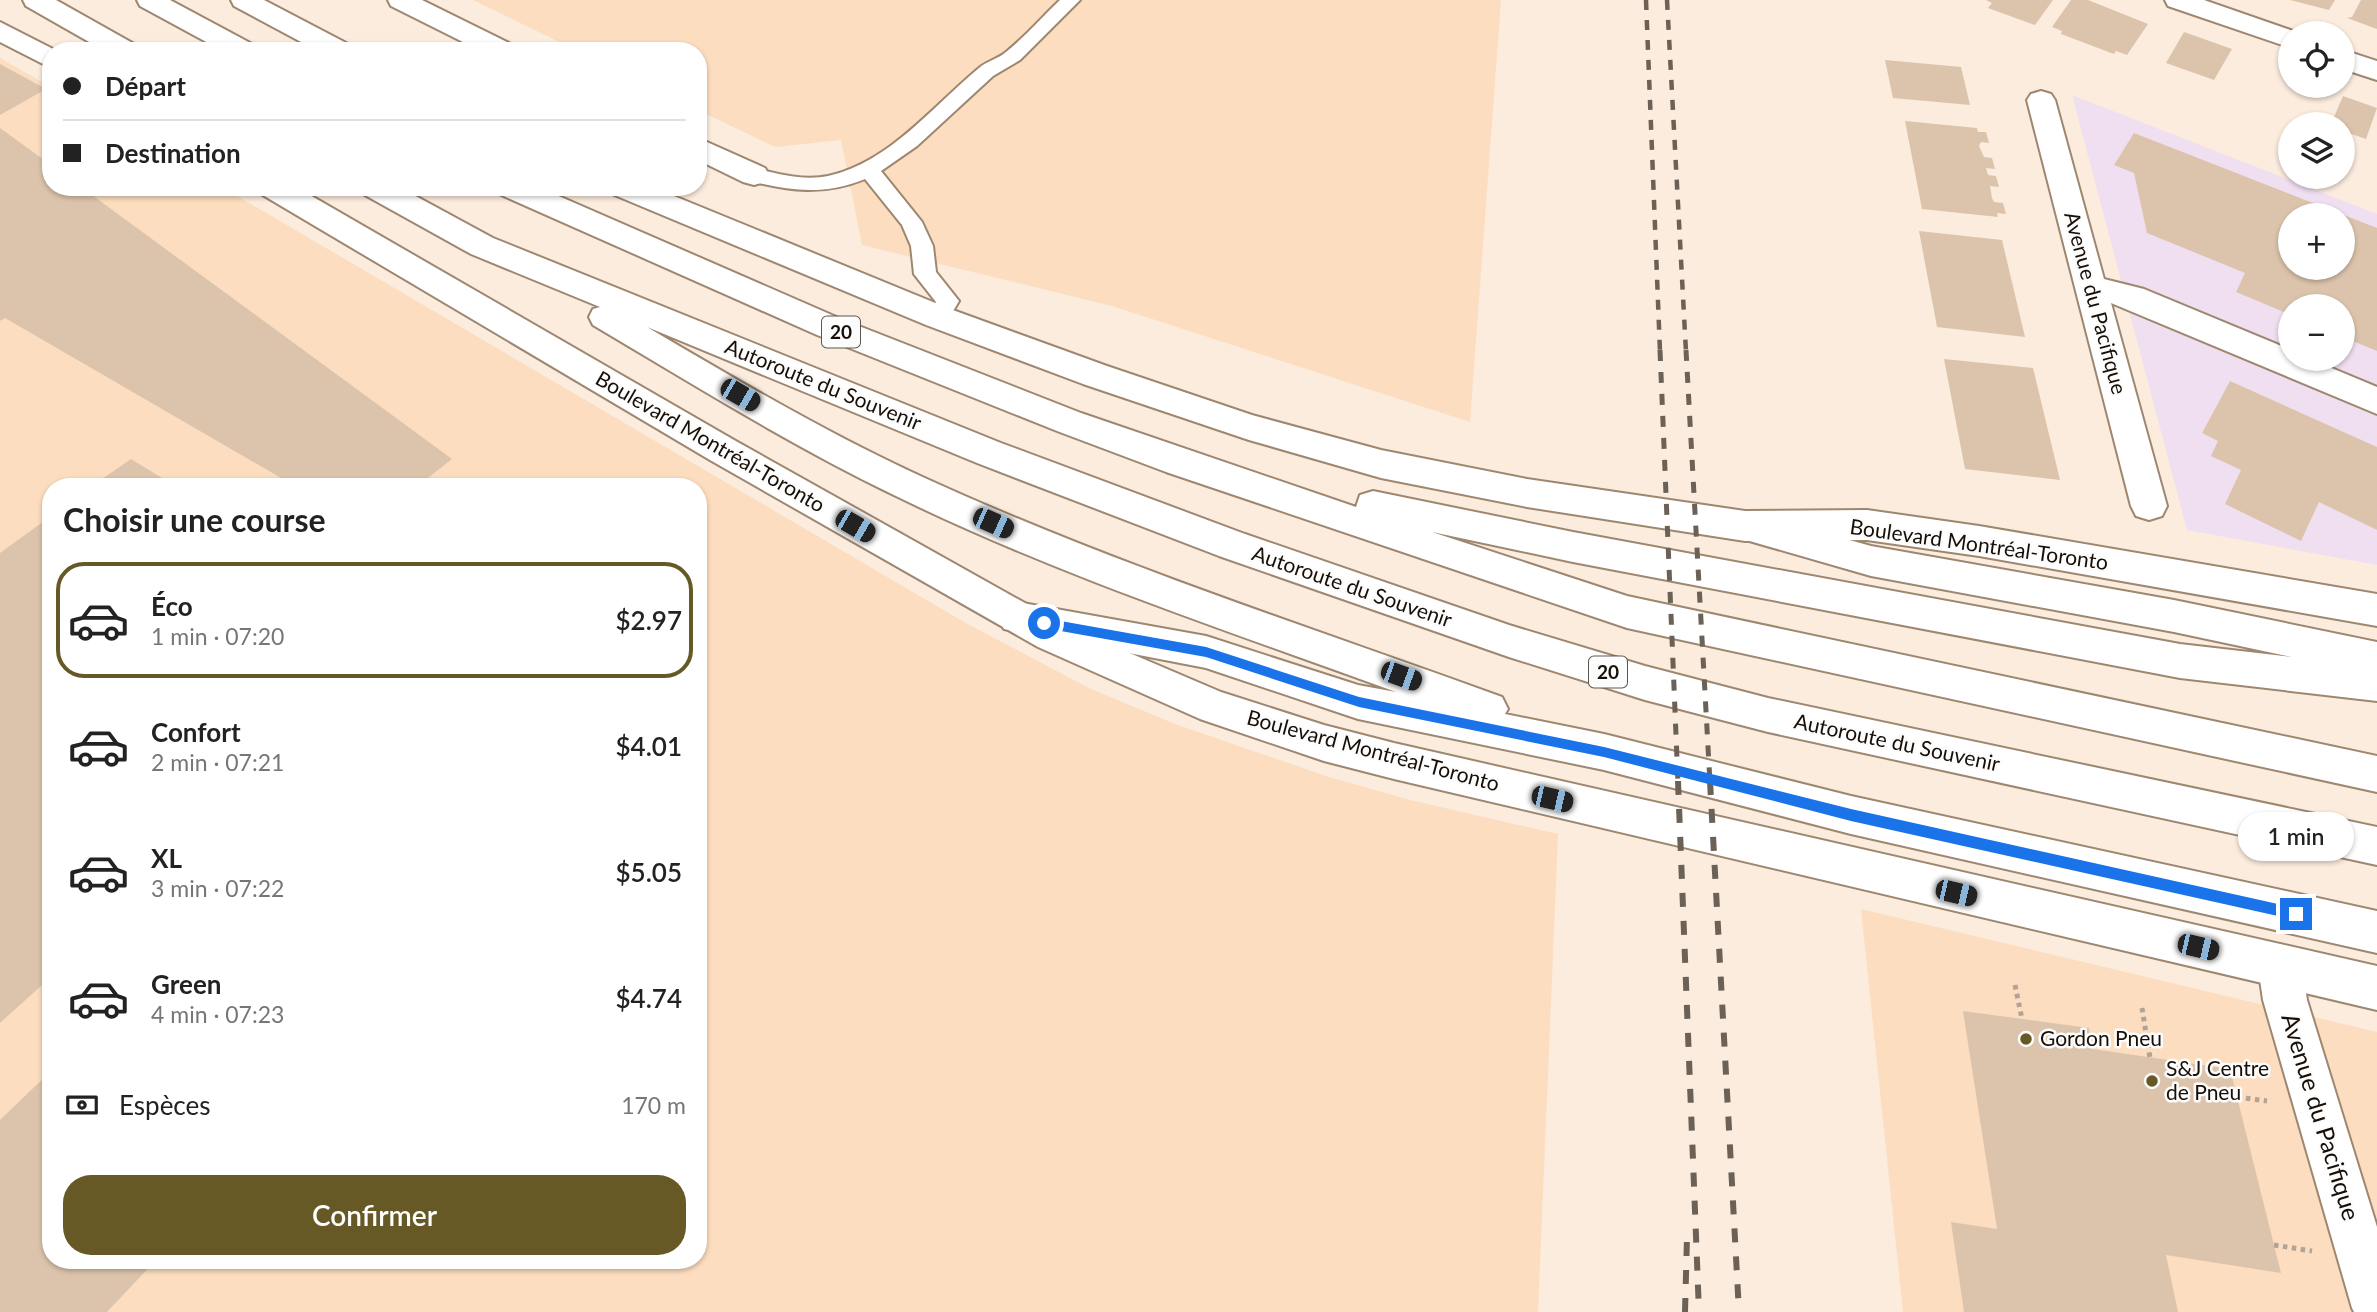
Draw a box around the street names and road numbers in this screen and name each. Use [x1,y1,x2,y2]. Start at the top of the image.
street label: Avenue du Pacifique [2060,209,2133,397]
road number: 20 [822,316,860,348]
street label: Autoroute du Souvenir [722,333,926,435]
street label: Boulevard Montréal-Toronto [592,365,830,517]
street label: Boulevard Montréal-Toronto [1848,513,2110,574]
street label: Autoroute du Souvenir [1249,540,1456,632]
road number: 20 [1589,656,1627,688]
street label: Boulevard Montréal-Toronto [1244,704,1503,795]
street label: Autoroute du Souvenir [1792,708,2003,776]
street label: Avenue du Pacifique [2276,1010,2367,1224]

